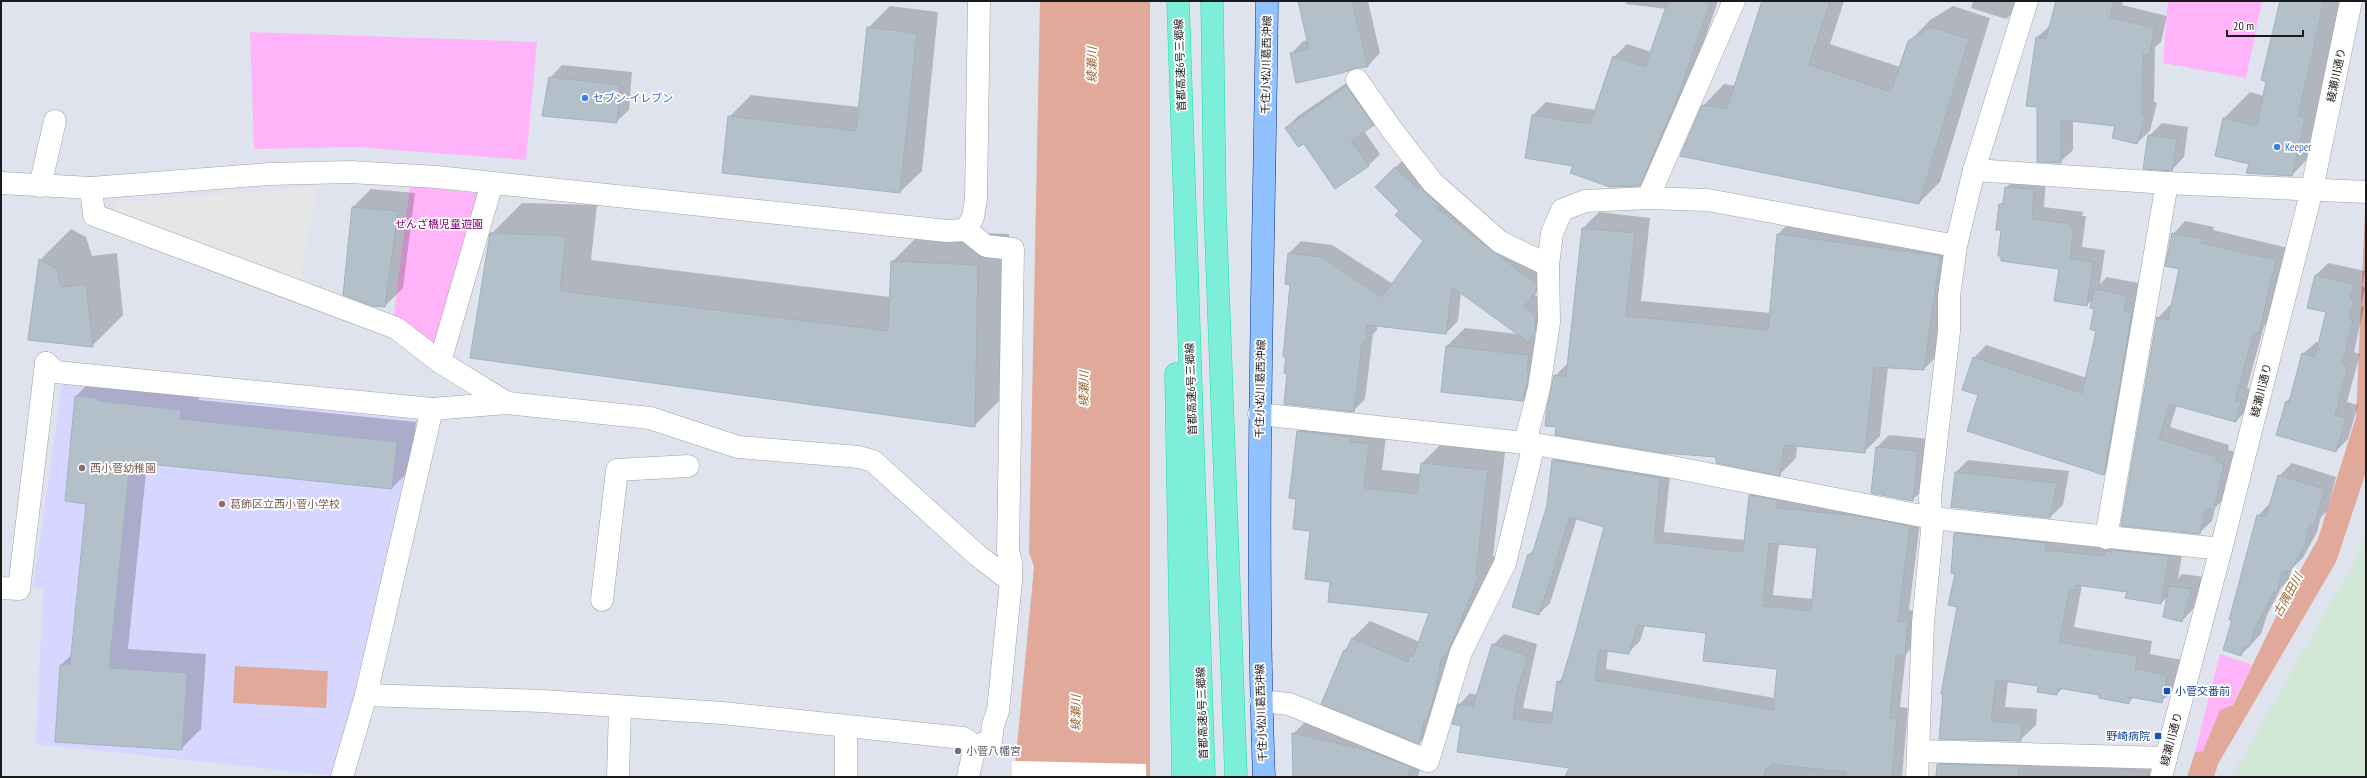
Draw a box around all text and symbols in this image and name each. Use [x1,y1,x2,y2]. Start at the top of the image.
scale bar [2227,12,2303,38]
street label: 千住小松川葛西沖線 [1258,15,1274,115]
street label: 首都高速6号三郷線 [1171,18,1189,112]
text: 20 m [2233,18,2254,33]
water label: 綾瀬川 [1084,45,1099,83]
street label: 綾瀬川通り [2323,47,2349,103]
place label: セブン-イレブン [593,91,673,105]
marker: セブン-イレブン [580,93,590,103]
place label: Keeper [2285,140,2311,154]
marker: Keeper [2272,142,2282,152]
park label: ぜんざ橋児童遊園 [395,217,483,231]
street label: 千住小松川葛西沖線 [1252,339,1268,439]
street label: 首都高速6号三郷線 [1182,342,1200,436]
street label: 綾瀬川通り [2248,362,2274,418]
water label: 綾瀬川 [1076,369,1091,407]
place label: 西小菅幼稚園 [90,461,156,475]
marker: 西小菅幼稚園 [77,463,87,473]
place label: 葛飾区立西小菅小学校 [230,497,340,511]
marker: 葛飾区立西小菅小学校 [217,499,227,509]
water label: 古隅田川 [2270,568,2306,619]
street label: 千住小松川葛西沖線 [1252,663,1270,763]
street label: 首都高速6号三郷線 [1193,666,1211,760]
place label: 小菅交番前 [2175,684,2230,698]
marker: 小菅交番前 [2162,686,2172,696]
water label: 綾瀬川 [1068,693,1083,731]
street label: 綾瀬川通り [2157,711,2185,767]
place label: 野崎病院 [2106,729,2150,743]
marker: 野崎病院 [2153,731,2163,741]
place label: 小菅八幡宮 [966,744,1021,758]
marker: 小菅八幡宮 [953,746,963,756]

